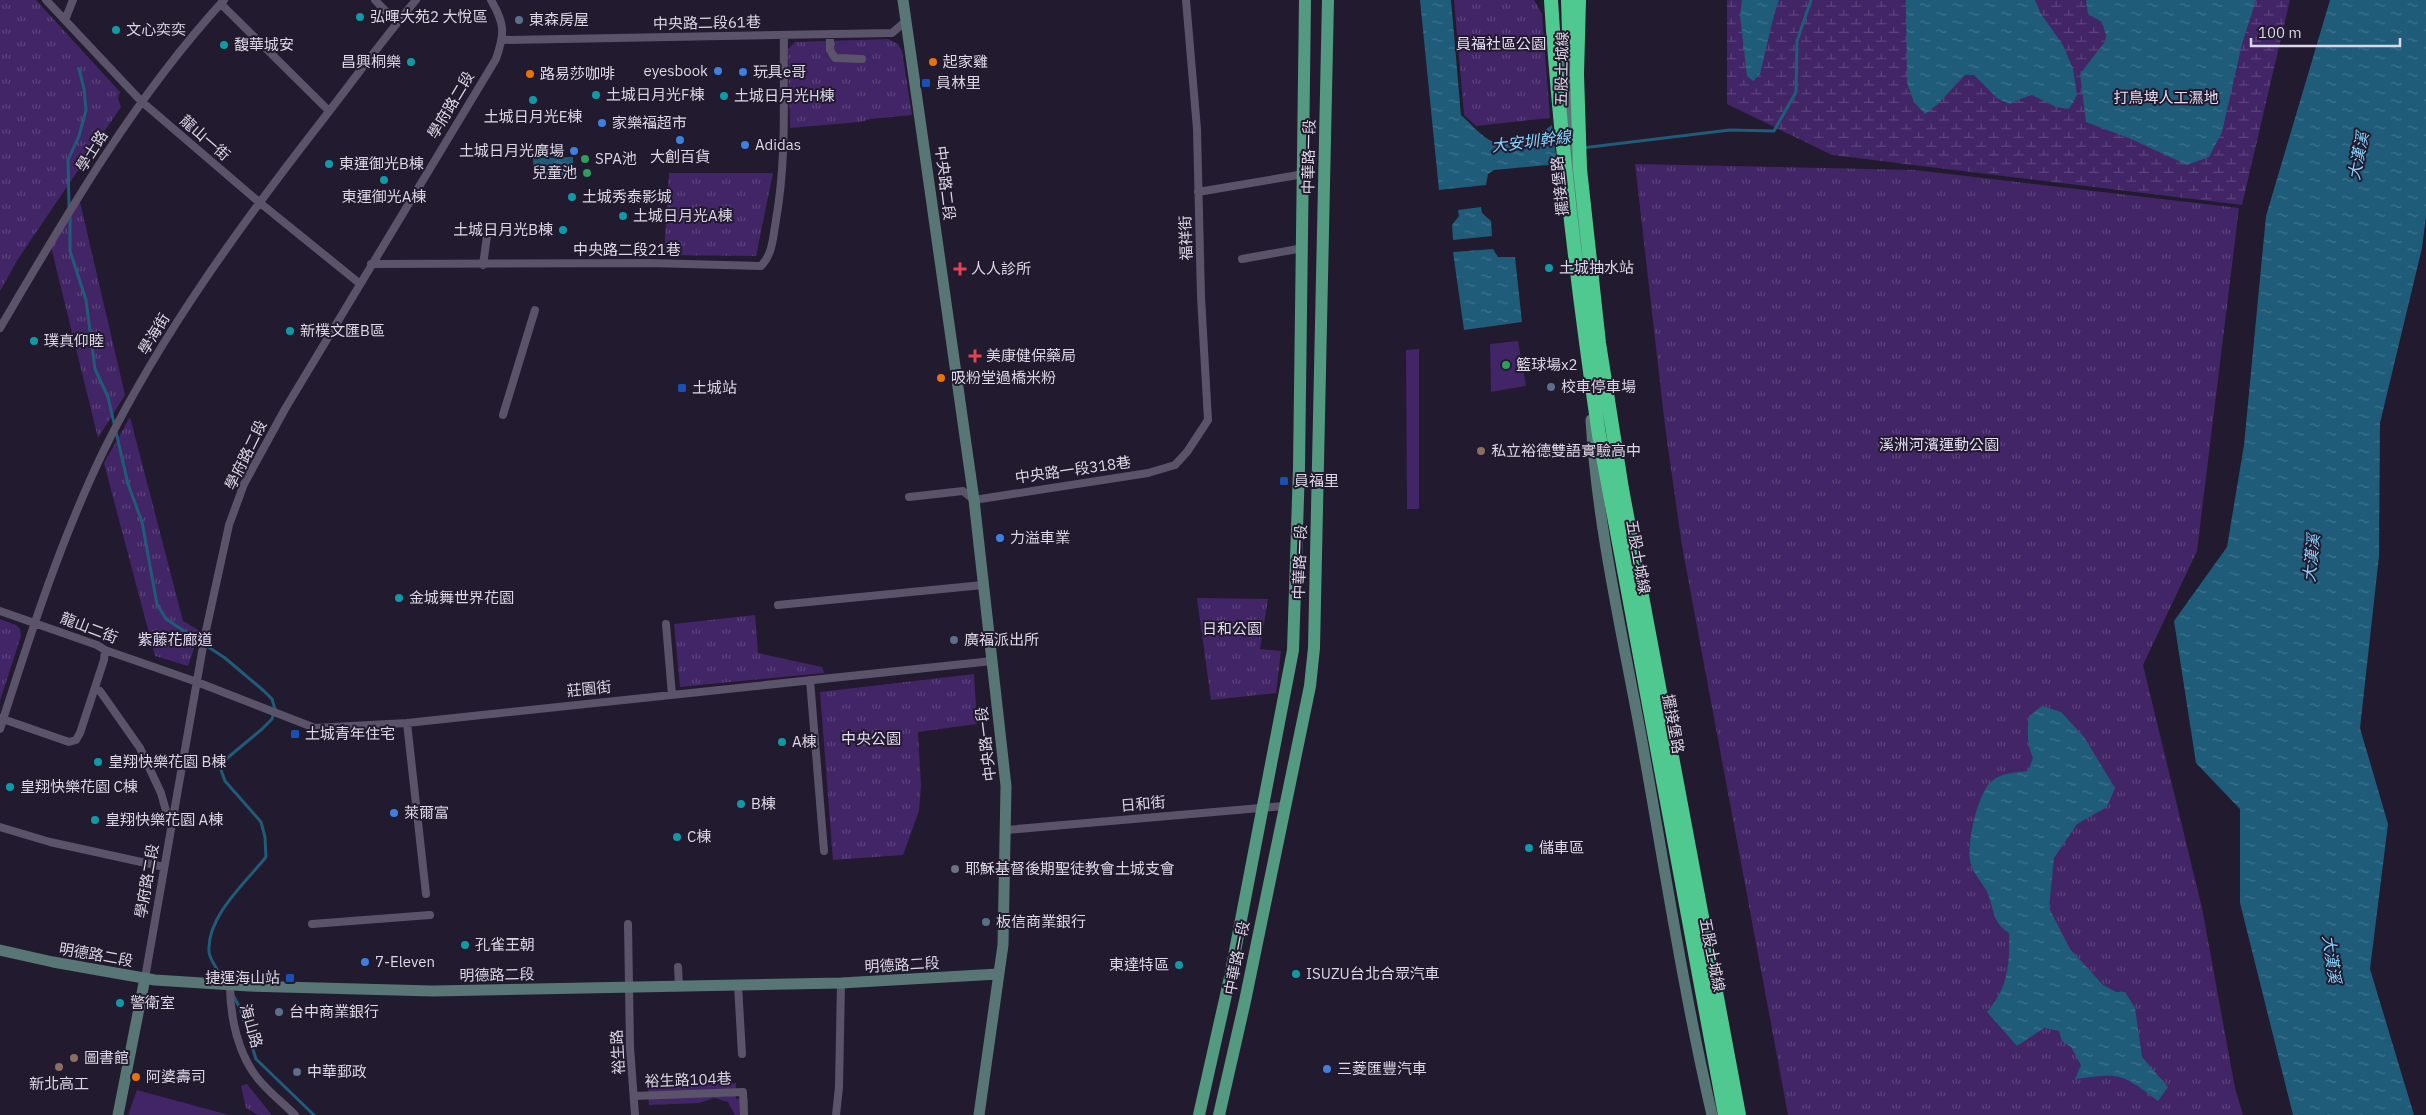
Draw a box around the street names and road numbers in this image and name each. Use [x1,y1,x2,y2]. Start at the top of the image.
street label: 中央路二段61巷 [653,12,761,33]
street label: 五股土城線 [1551,31,1572,107]
street label: 學府路二段 [423,68,478,142]
street label: 龍山一街 [176,111,234,164]
street label: 中華路一段 [1298,119,1319,195]
street label: 學士路 [72,127,112,175]
street label: 中央路二段 [931,145,959,221]
street label: 擺接堡路 [1547,155,1572,217]
street label: 福祥街 [1175,215,1196,261]
street label: 中央路二段21巷 [573,240,681,259]
street label: 學海街 [134,310,173,358]
street label: 學府路二段 [221,417,271,493]
street label: 中央路一段318巷 [1014,452,1132,487]
street label: 五股土城線 [1623,518,1654,596]
street label: 中華路一段 [1289,524,1310,600]
street label: 龍山二街 [58,608,121,647]
street label: 莊園街 [566,677,612,700]
street label: 擺接堡路 [1659,693,1688,755]
street label: 中央路一段 [972,706,1000,782]
street label: 日和街 [1120,792,1166,815]
street label: 學府路二段 [131,842,162,920]
street label: 五股土城線 [1696,916,1729,994]
street label: 中華路一段 [1220,919,1253,997]
street label: 明德路二段 [57,939,135,970]
street label: 明德路二段 [864,953,940,976]
street label: 明德路二段 [459,964,535,985]
street label: 海山路 [236,1002,267,1050]
street label: 裕生路 [607,1029,628,1075]
street label: 裕生路104巷 [644,1068,732,1091]

